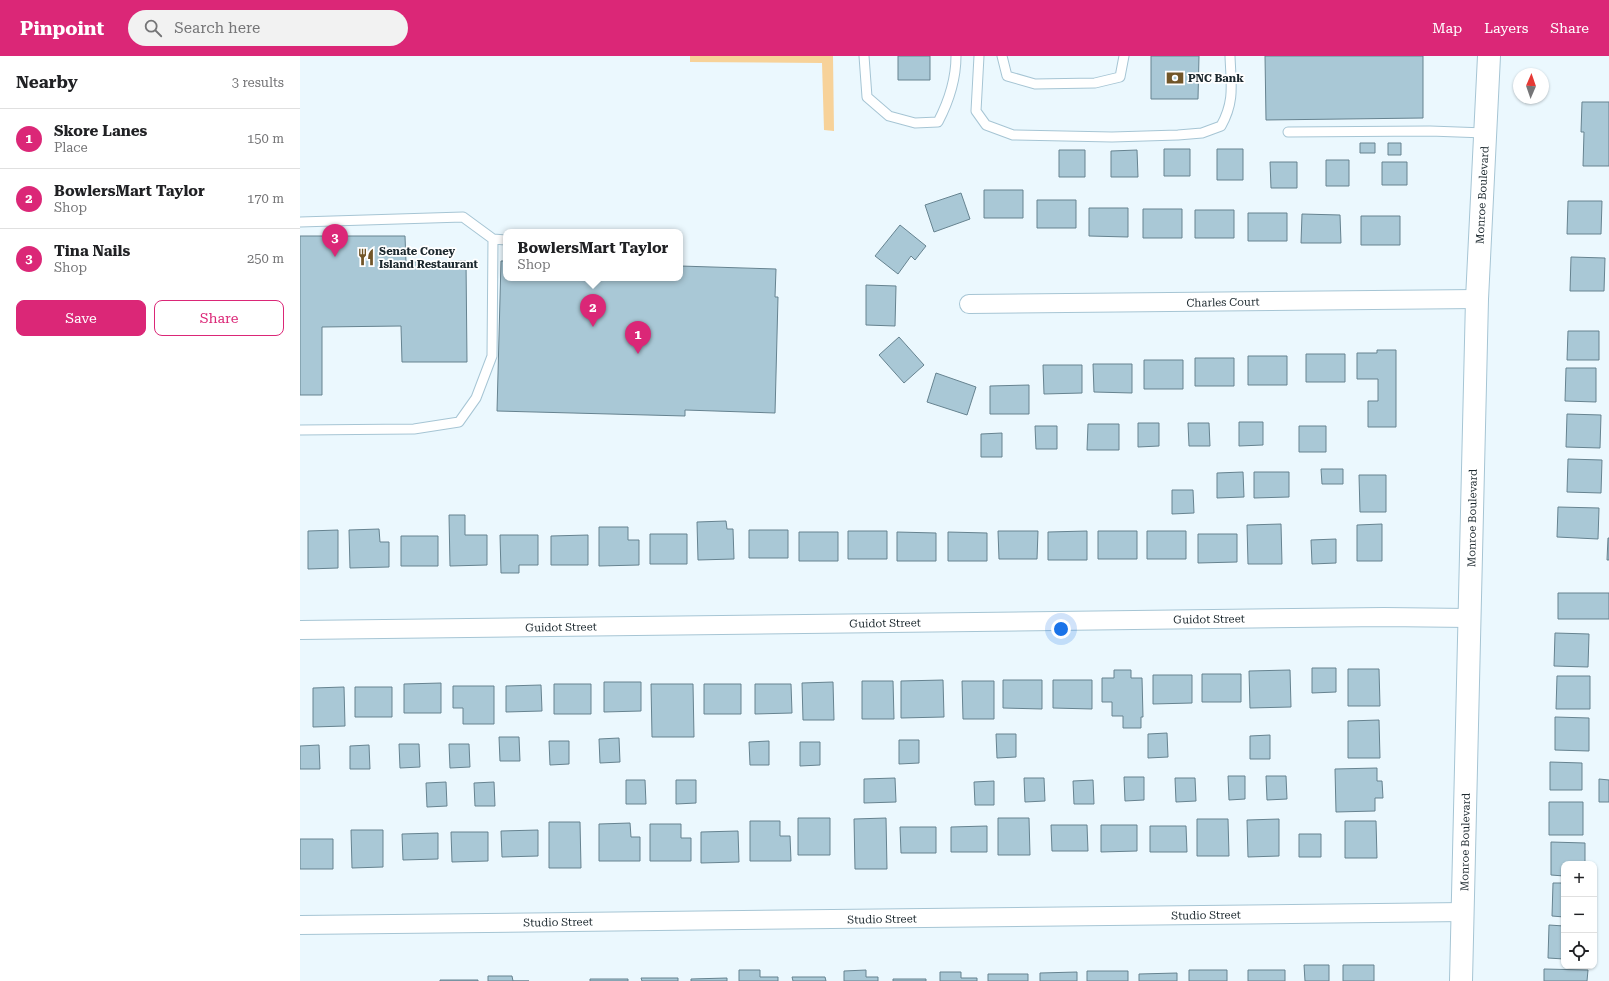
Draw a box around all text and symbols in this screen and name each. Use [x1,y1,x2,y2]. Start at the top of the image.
search box [128,10,408,46]
text: Pinpoint [20,17,104,40]
icon: search [142,17,164,39]
text: Search here [174,19,260,37]
text: Map [1432,20,1462,36]
text: Layers [1484,20,1528,36]
text: Share [1550,20,1589,36]
bank icon: PNC Bank [1165,68,1185,88]
north arrow [1513,68,1549,104]
text: Nearby [16,72,78,92]
place label: PNC Bank [1188,72,1244,85]
text: 3 results [232,75,284,90]
text: Skore Lanes [54,122,147,140]
text: 1 [25,131,33,146]
text: 150 m [247,131,284,146]
text: Place [54,140,88,155]
street label: Monroe Boulevard [1473,146,1492,244]
text: BowlersMart Taylor [54,182,205,200]
text: 2 [25,191,33,206]
text: 170 m [247,191,284,206]
text: Shop [54,200,87,215]
pin: 3 [322,224,348,257]
popup [503,229,683,281]
text: BowlersMart Taylor [518,239,668,257]
text: Tina Nails [54,242,130,260]
place label: Senate Coney Island Restaurant [379,245,479,271]
restaurant icon: Senate Coney Island Restaurant [356,247,376,267]
text: 3 [25,251,33,266]
text: 250 m [247,251,284,266]
text: Shop [518,257,551,272]
text: Shop [54,260,87,275]
pin: 2 [580,294,606,327]
street label: Charles Court [1186,295,1260,310]
button: Save [16,300,146,336]
button: Share [154,300,284,336]
pin: 1 [625,321,651,354]
street label: Monroe Boulevard [1465,469,1480,567]
street label: Guidot Street [1173,612,1245,627]
street label: Guidot Street [849,616,921,631]
your location [1051,619,1071,639]
street label: Guidot Street [525,620,597,635]
street label: Monroe Boulevard [1458,793,1473,891]
map controls [1561,861,1597,969]
button: + [1561,861,1597,897]
button: − [1561,897,1597,933]
street label: Studio Street [1171,908,1241,923]
street label: Studio Street [847,912,917,927]
street label: Studio Street [523,915,593,930]
button: locate [1561,933,1597,969]

